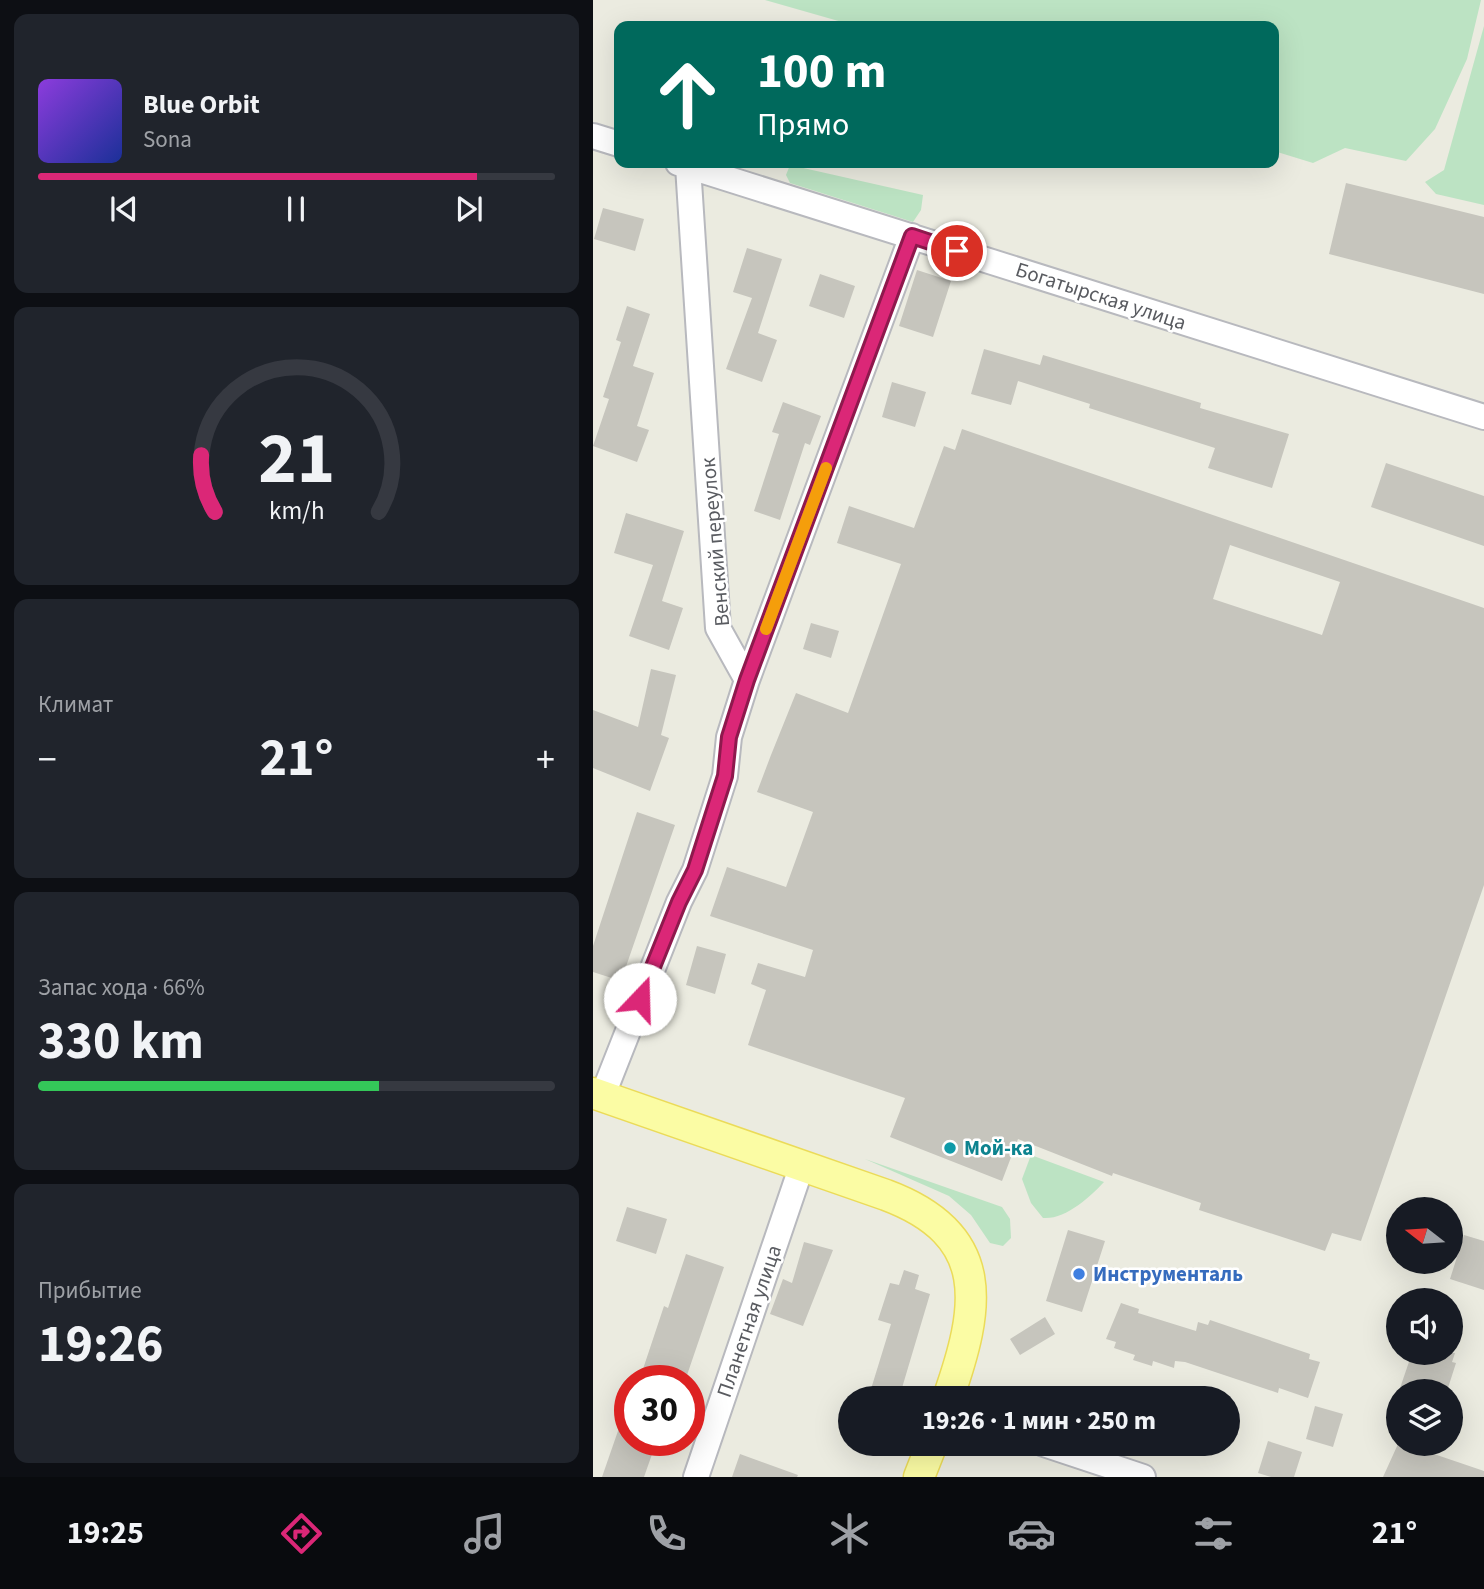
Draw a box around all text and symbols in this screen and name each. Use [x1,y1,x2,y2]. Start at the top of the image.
text: 100 m [757,37,886,107]
icon: ahead [642,49,733,140]
text: Blue Orbit [143,86,260,123]
text: Прямо [757,102,849,148]
text: Sona [143,123,192,156]
icon: previous [105,190,143,228]
icon: pause [277,190,315,228]
icon: next [450,190,488,228]
pin [927,221,987,281]
icon: arrive [938,232,976,270]
street label: Богатырская улица [1012,254,1190,338]
text: 21 [258,407,335,511]
street label: Венский переулок [693,456,737,628]
text: km/h [269,493,324,529]
text: Климат [38,688,113,721]
text: 21° [260,722,333,796]
text: − [38,733,57,787]
text: + [536,733,555,787]
position arrow [603,962,677,1036]
text: Запас хода · 66% [38,971,205,1004]
text: 330 km [38,1005,204,1079]
place label: Мой-ка [964,1133,1033,1163]
marker: Мой-ка [942,1140,958,1156]
north arrow [1386,1197,1463,1274]
map controls [1386,1197,1463,1456]
street label: Планетная улица [709,1241,789,1401]
place label: Инструменталь [1093,1259,1243,1289]
marker: Инструменталь [1071,1266,1087,1282]
text: Прибытие [38,1274,142,1307]
button: sound [1386,1288,1463,1365]
text: 19:26 [38,1308,163,1382]
speed limit sign: 30 [614,1365,705,1456]
button: layers [1386,1379,1463,1456]
text: 19:26 · 1 мин · 250 m [922,1402,1156,1439]
icon: directions [277,1509,326,1558]
icon: music [460,1509,509,1558]
icon: phone [642,1509,691,1558]
icon: climate [825,1509,874,1558]
icon: car [1007,1509,1056,1558]
icon: filters [1189,1509,1238,1558]
text: 19:25 [67,1510,144,1556]
text: 21° [1372,1510,1417,1556]

